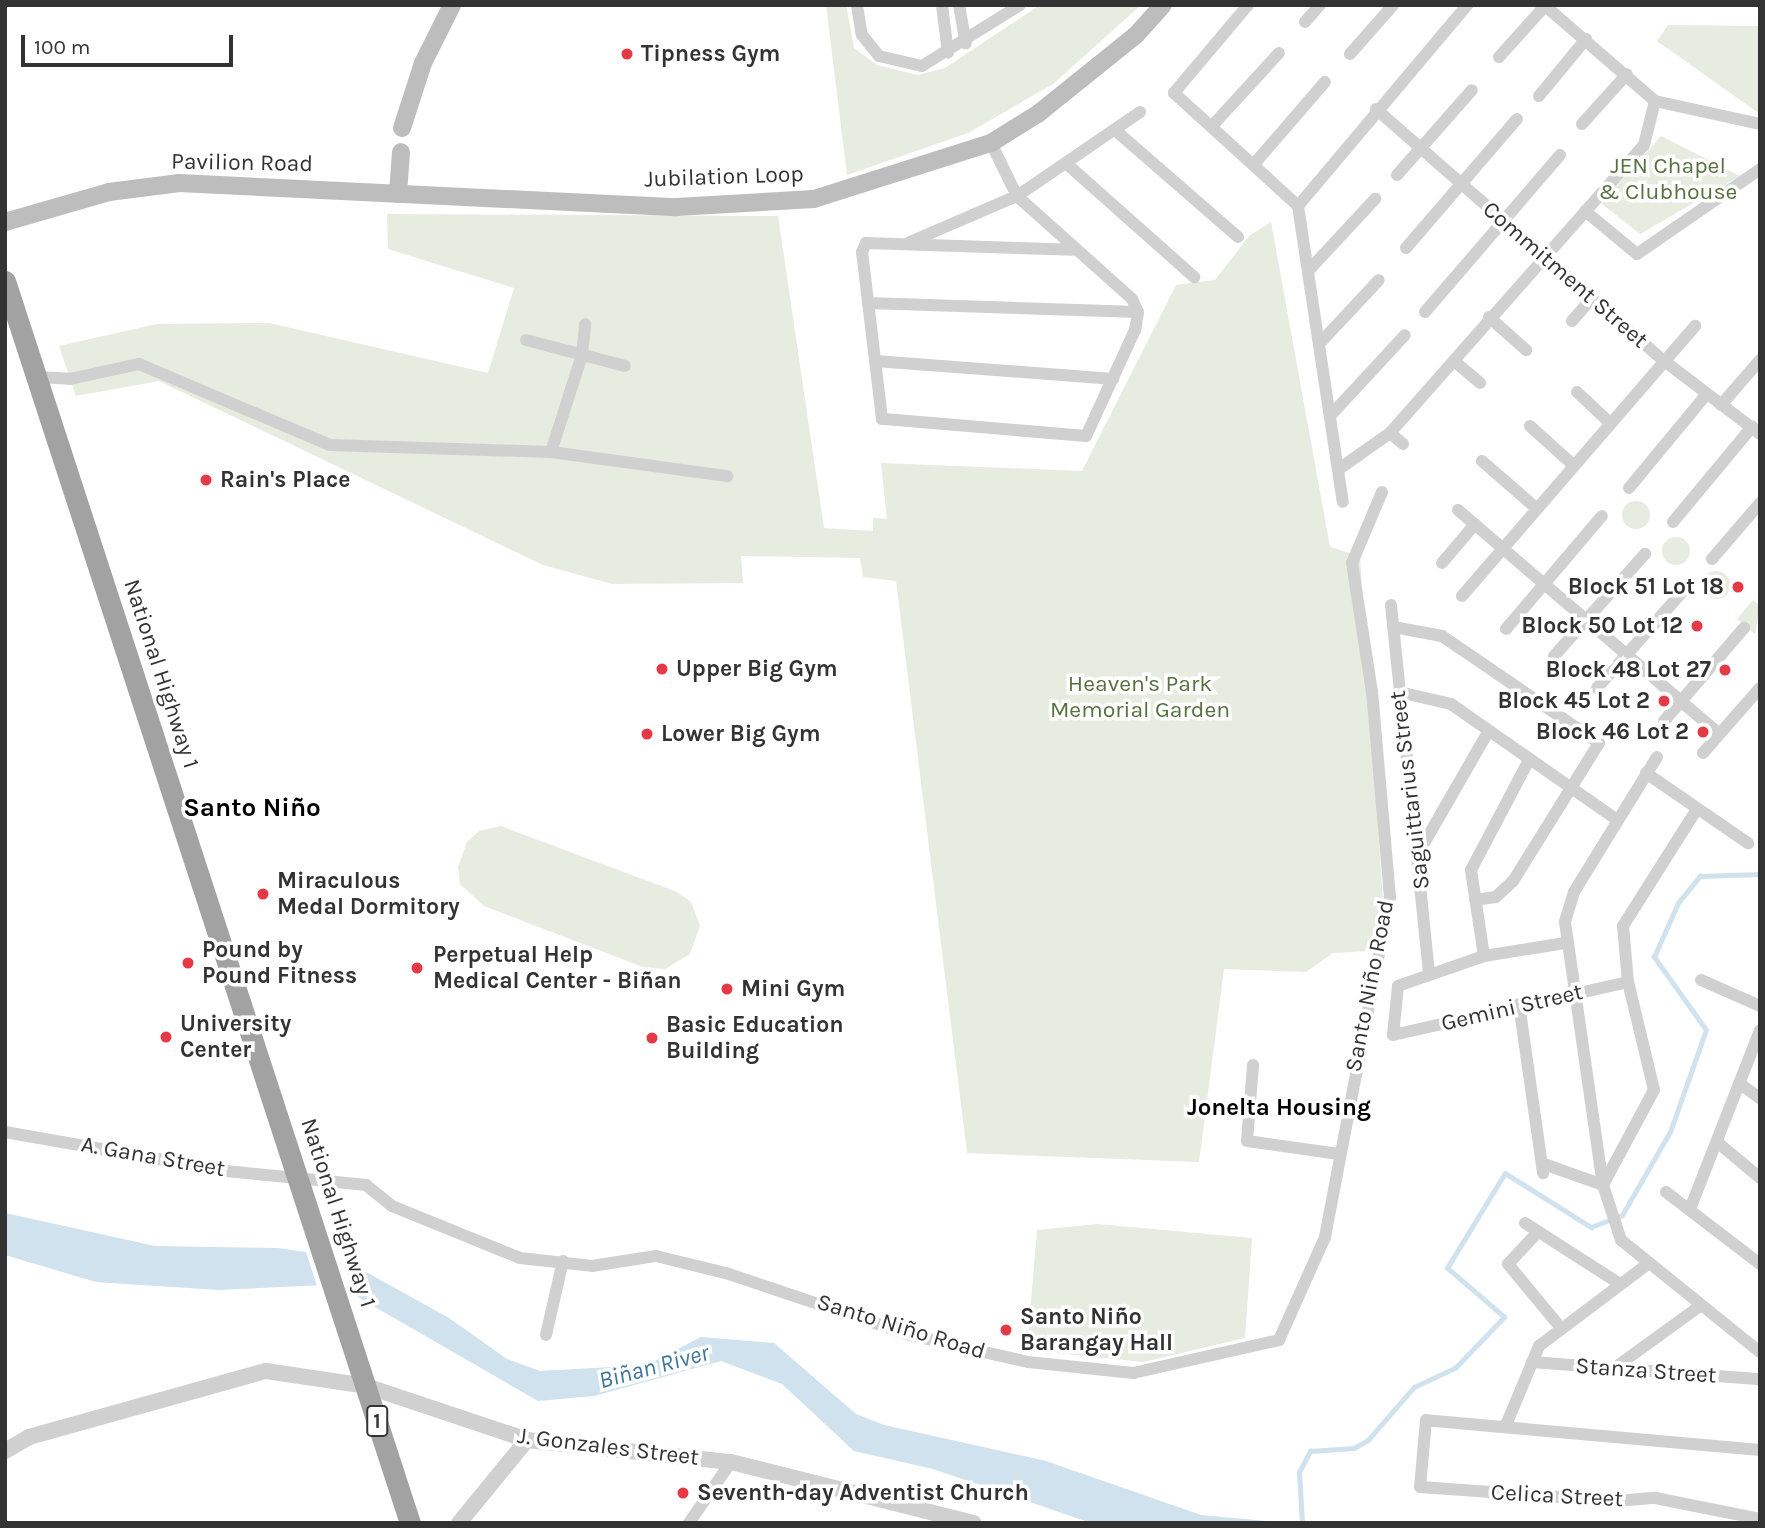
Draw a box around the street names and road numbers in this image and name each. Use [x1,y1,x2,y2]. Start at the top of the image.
street label: Pavilion Road [171,148,313,178]
street label: Jubilation Loop [644,160,804,194]
street label: Commitment Street [1477,196,1653,354]
street label: National Highway 1 [117,576,205,772]
street label: Saguittarius Street [1384,689,1436,891]
street label: Santo Niño Road [1340,898,1400,1074]
street label: Gemini Street [1439,978,1585,1038]
street label: National Highway 1 [294,1115,382,1311]
street label: A. Gana Street [79,1131,227,1183]
street label: Santo Niño Road [813,1288,989,1366]
street label: Stanza Street [1575,1352,1717,1390]
road number: 1 [365,1404,389,1438]
street label: J. Gonzales Street [516,1422,700,1472]
street label: Celica Street [1490,1479,1624,1513]

